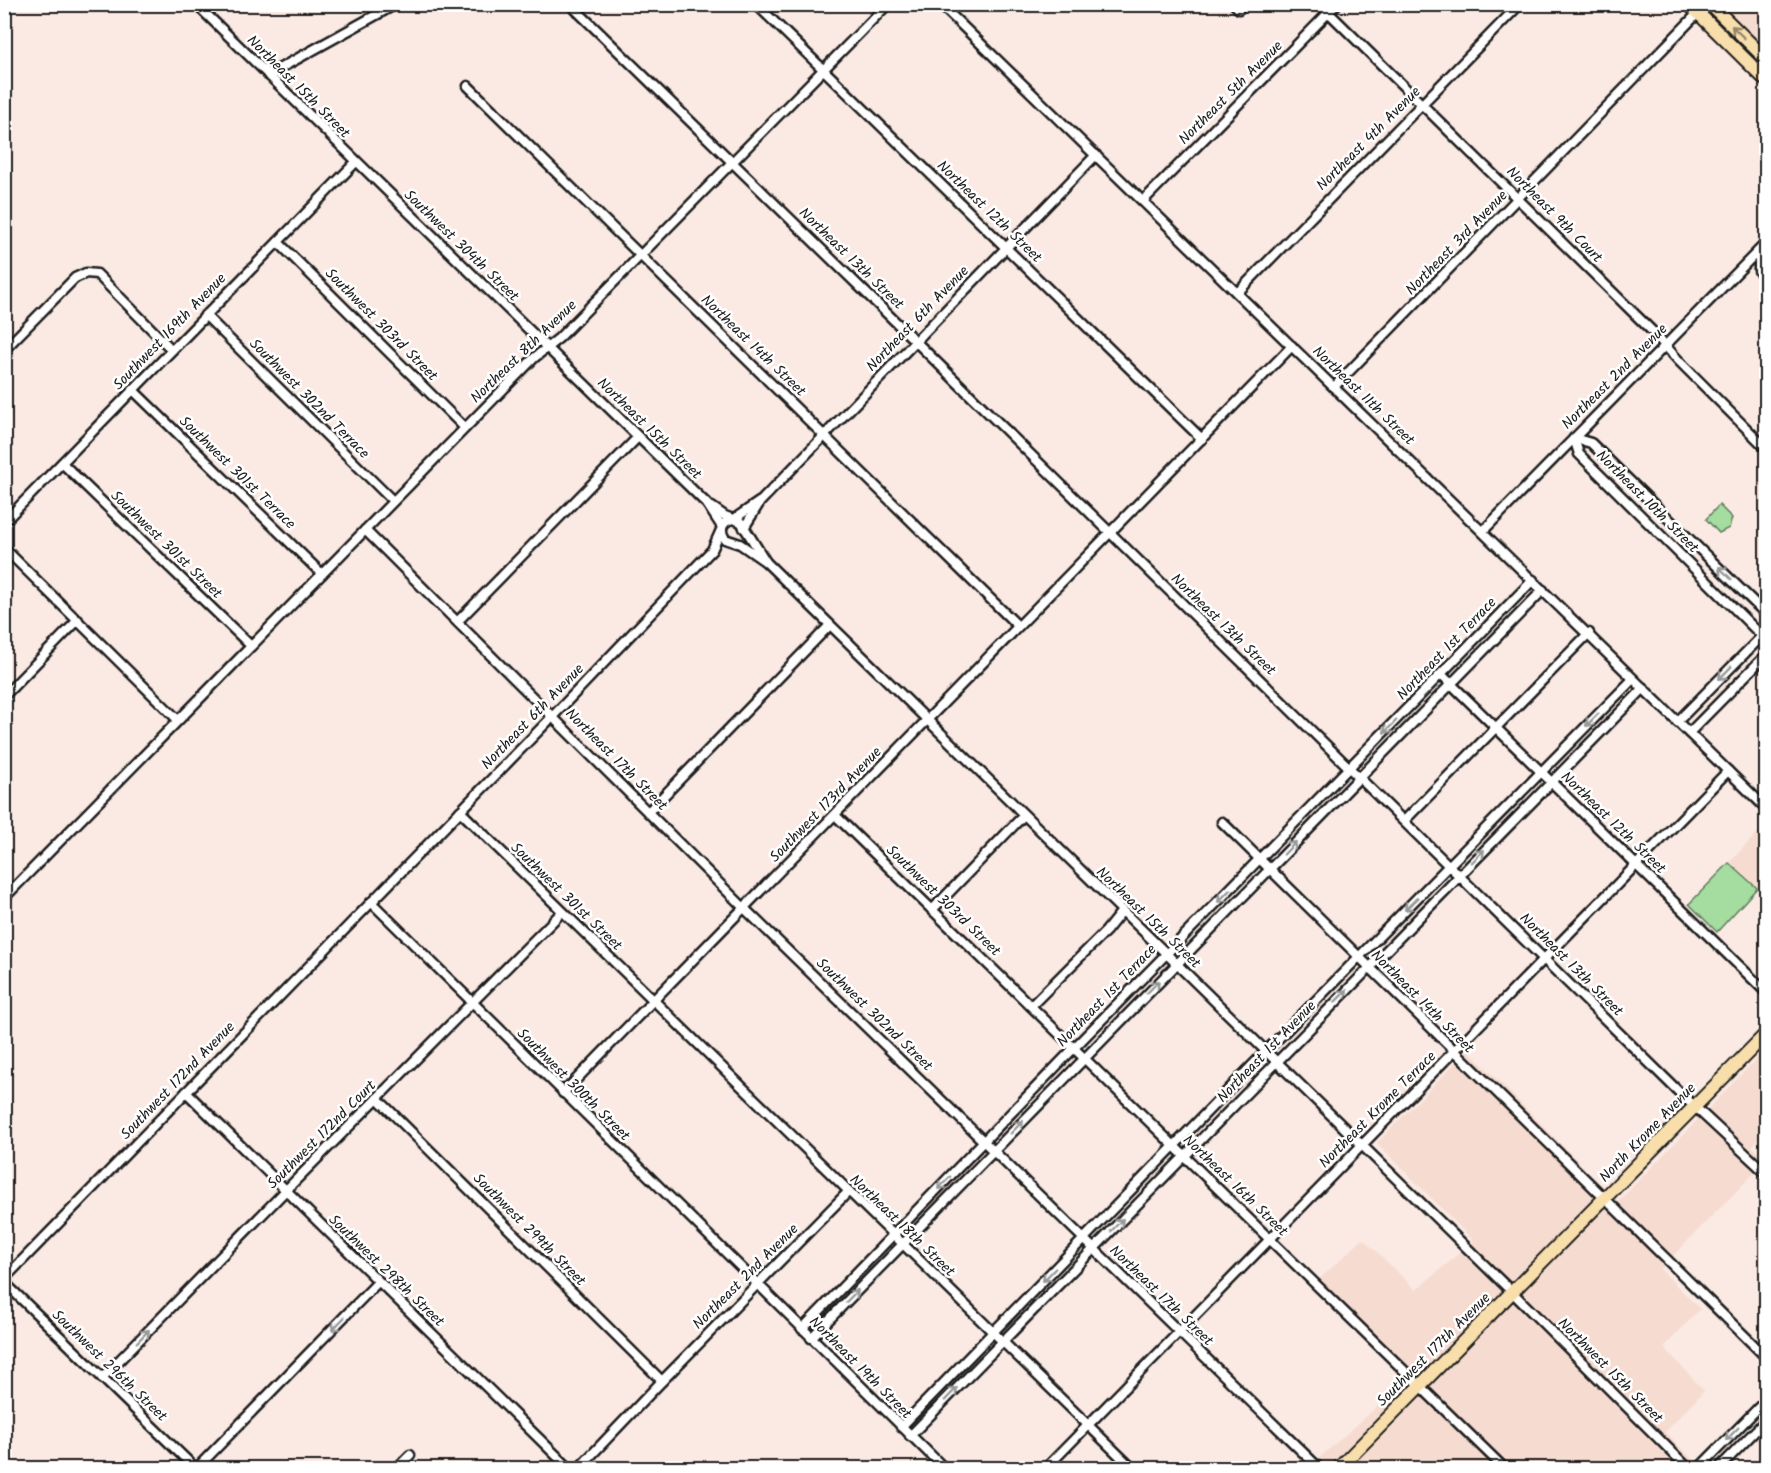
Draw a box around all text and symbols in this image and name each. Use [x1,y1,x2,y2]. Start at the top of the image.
one-way arrow [1731,25,1746,39]
street label: Northeast 15th Street [241,30,356,145]
street label: Northeast 5th Avenue [1173,35,1289,151]
street label: Northeast 4th Avenue [1311,81,1427,197]
street label: Northeast 12th Street [931,155,1047,269]
street label: Northeast 9th Court [1500,161,1608,269]
street label: Southwest 304th Street [398,184,525,308]
street label: Northeast 3rd Avenue [1400,185,1514,301]
street label: Northeast 13th Street [793,202,909,316]
street label: Northeast 6th Avenue [861,260,975,378]
street label: Southwest 303rd Street [319,263,443,387]
street label: Southwest 169th Avenue [107,268,233,396]
street label: Northeast 14th Street [695,289,811,403]
street label: Northeast 8th Avenue [465,294,583,410]
street label: Northeast 2nd Avenue [1556,318,1674,436]
street label: Southwest 302nd Terrace [243,333,375,465]
street label: Northeast 11th Street [1306,340,1420,452]
street label: Northeast 15th Street [591,372,707,486]
street label: Southwest 301st Terrace [173,411,301,536]
street label: Northeast 10th Street [1590,445,1704,559]
street label: Southwest 301st Street [104,485,228,605]
one-way arrow [1717,566,1732,580]
street label: Northeast 13th Street [1165,568,1281,682]
street label: Northeast 1st Terrace [1391,592,1503,706]
street label: Northeast 6th Avenue [476,658,590,776]
one-way arrow [1718,666,1733,681]
street label: Northeast 17th Street [559,703,673,817]
one-way arrow [1584,712,1599,727]
one-way arrow [1382,720,1397,735]
street label: Southwest 173rd Avenue [764,741,888,869]
street label: Northeast 12th Street [1555,766,1671,880]
street label: Southwest 301st Street [504,837,628,957]
street label: Southwest 303rd Street [880,840,1006,963]
one-way arrow [1283,841,1298,856]
one-way arrow [1471,849,1485,864]
street label: Northeast 15th Street [1090,861,1206,975]
one-way arrow [1216,889,1231,904]
one-way arrow [1404,897,1419,912]
street label: Northeast 13th Street [1513,907,1629,1023]
street label: Northeast 1st Terrace [1051,939,1163,1053]
street label: Northeast 14th Street [1364,944,1480,1060]
street label: Southwest 302nd Street [810,952,938,1078]
one-way arrow [1146,979,1161,994]
one-way arrow [1334,988,1349,1003]
street label: Northeast 1st Avenue [1212,995,1323,1109]
street label: Southwest 172nd Avenue [115,1016,241,1146]
street label: Southwest 300th Street [511,1023,635,1147]
street label: Northeast Krome Terrace [1314,1045,1443,1174]
street label: Southwest 172nd Court [262,1075,382,1195]
street label: North Krome Avenue [1594,1077,1702,1189]
one-way arrow [1010,1119,1025,1134]
street label: Northeast 16th Street [1177,1129,1293,1243]
street label: Southwest 299th Street [467,1168,591,1292]
street label: Northeast 18th Street [844,1169,961,1283]
one-way arrow [937,1176,951,1191]
street label: Southwest 298th Street [322,1209,450,1333]
one-way arrow [1109,1217,1124,1232]
street label: Northeast 2nd Avenue [687,1218,805,1336]
street label: Northeast 17th Street [1103,1240,1219,1352]
one-way arrow [1042,1267,1056,1282]
street label: Southwest 177th Avenue [1371,1287,1497,1413]
one-way arrow [845,1289,859,1304]
street label: Southwest 296th Street [46,1304,173,1428]
street label: Northeast 19th Street [803,1311,917,1425]
street label: Northwest 15th Street [1551,1312,1669,1430]
one-way arrow [330,1316,345,1331]
one-way arrow [136,1329,151,1344]
one-way arrow [943,1386,958,1401]
one-way arrow [1725,1427,1740,1442]

